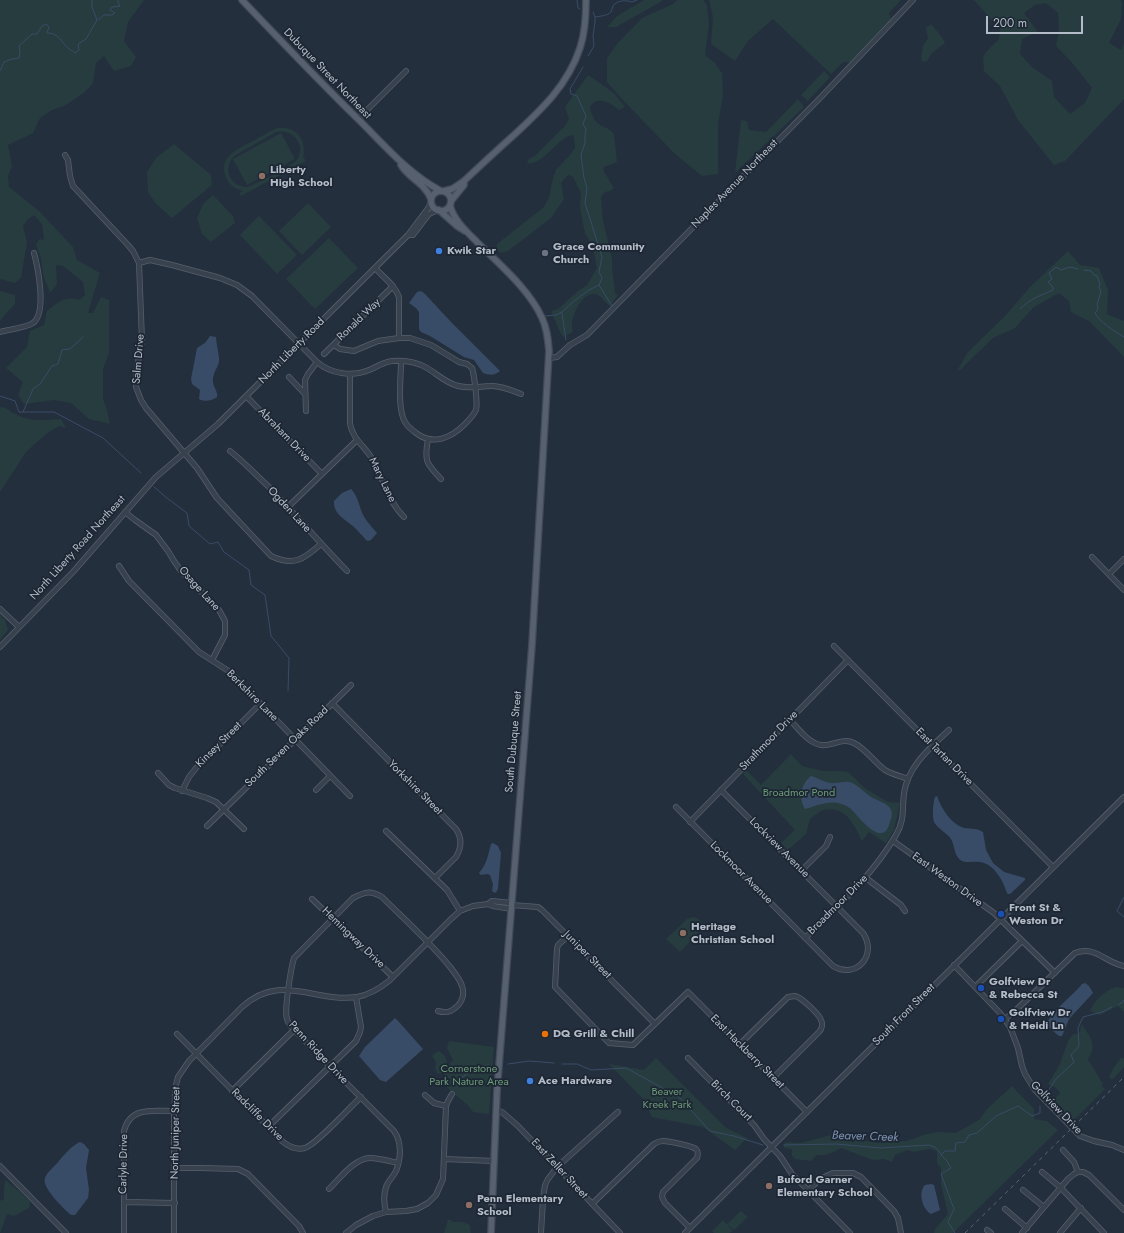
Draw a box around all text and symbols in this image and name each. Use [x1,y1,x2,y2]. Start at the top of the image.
scale bar [988,8,1085,34]
text: 200 m [993,14,1027,32]
street label: Dubuque Street Northeast [280,26,374,122]
street label: Naples Avenue Northeast [689,137,781,231]
place label: Liberty High School [270,163,332,189]
marker: Liberty High School [257,171,267,181]
place label: Grace Community Church [553,240,645,266]
place label: Kwik Star [447,244,496,258]
marker: Kwik Star [434,246,444,256]
marker: Grace Community Church [540,248,550,258]
street label: Ronald Way [335,296,383,344]
street label: North Liberty Road [256,315,328,387]
street label: Salm Drive [130,333,148,385]
street label: Abraham Drive [255,405,313,465]
street label: Mary Lane [366,455,398,505]
street label: Ogden Lane [265,484,313,536]
street label: North Liberty Road Northeast [28,493,128,603]
street label: Osage Lane [176,564,222,614]
street label: Berkshire Lane [223,667,281,725]
street label: South Dubuque Street [503,691,525,793]
street label: South Seven Oaks Road [243,704,331,790]
street label: Strathmoor Drive [737,708,801,774]
street label: Kinsey Street [193,719,245,771]
street label: East Tartan Drive [912,725,976,789]
street label: Yorkshire Street [385,758,445,818]
park label: Broadmor Pond [763,786,835,800]
street label: Lockview Avenue [746,815,812,881]
street label: Lockmoor Avenue [707,839,775,907]
street label: East Weston Drive [909,850,985,910]
street label: Broadmoor Drive [805,872,871,938]
place label: Front St & Weston Dr [1009,901,1063,927]
street label: Hemingway Drive [319,905,387,971]
marker: Front St & Weston Dr [996,909,1006,919]
place label: Heritage Christian School [691,920,774,946]
street label: Juniper Street [560,928,614,982]
marker: Heritage Christian School [678,928,688,938]
place label: Golfview Dr & Rebecca St [989,975,1058,1001]
street label: South Front Street [870,981,938,1049]
marker: Golfview Dr & Rebecca St [976,983,986,993]
place label: Golfview Dr & Heidi Ln [1009,1006,1070,1032]
street label: East Hackberry Street [707,1012,787,1092]
marker: Golfview Dr & Heidi Ln [996,1014,1006,1024]
street label: Penn Ridge Drive [285,1019,351,1087]
place label: DQ Grill & Chill [553,1027,634,1041]
marker: DQ Grill & Chill [540,1029,550,1039]
park label: Cornerstone Park Nature Area [429,1062,509,1088]
place label: Ace Hardware [538,1074,612,1088]
marker: Ace Hardware [525,1076,535,1086]
street label: Birch Court [708,1078,754,1124]
street label: Golfview Drive [1027,1079,1085,1137]
park label: Beaver Kreek Park [643,1085,691,1111]
street label: Radcliffe Drive [228,1086,286,1144]
street label: North Juniper Street [169,1087,183,1179]
water label: Beaver Creek [831,1129,899,1145]
street label: Carlyle Drive [117,1134,131,1194]
street label: East Zeller Street [528,1136,590,1202]
place label: Buford Garner Elementary School [777,1173,872,1199]
marker: Buford Garner Elementary School [764,1181,774,1191]
place label: Penn Elementary School [477,1192,563,1218]
marker: Penn Elementary School [464,1200,474,1210]

